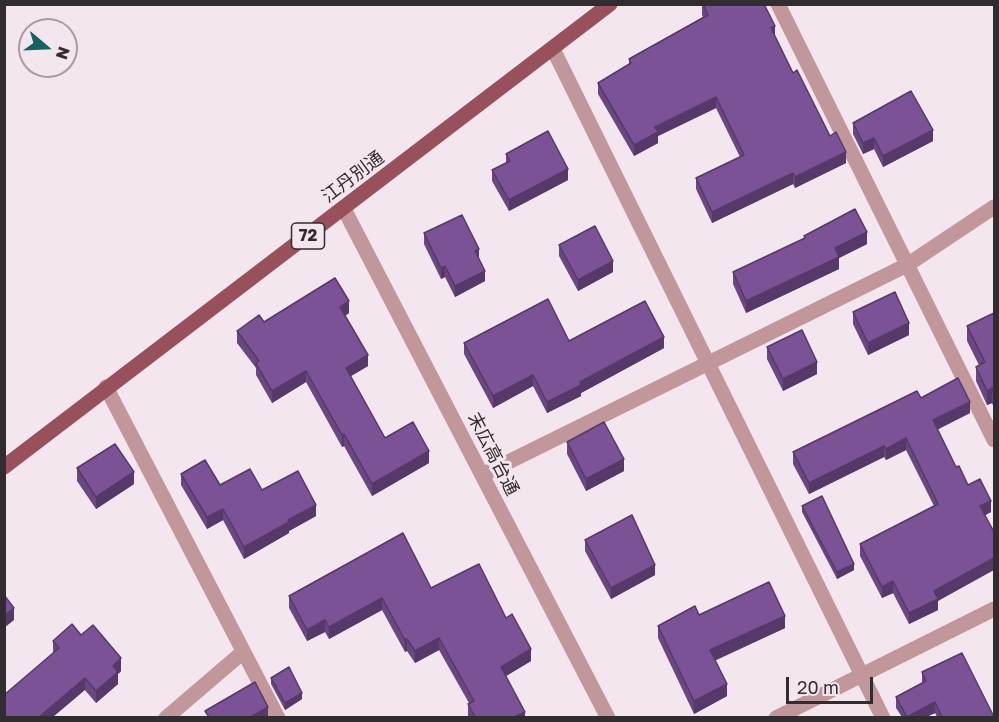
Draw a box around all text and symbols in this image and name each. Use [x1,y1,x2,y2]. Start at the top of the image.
north arrow [18,18,78,78]
text: N [52,44,75,62]
street label: 江丹別通 [318,147,388,207]
road number: 72 [292,223,324,249]
street label: 末広高台通 [463,409,523,499]
scale bar [789,665,876,703]
text: 20 m [797,676,839,698]

